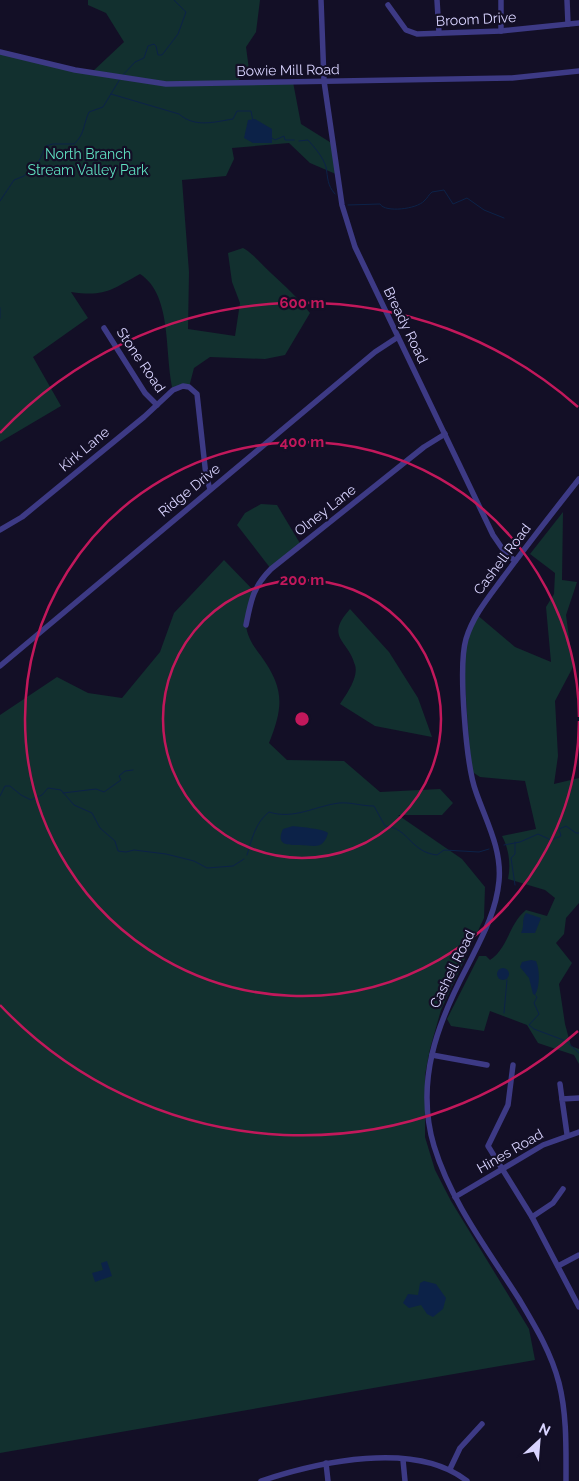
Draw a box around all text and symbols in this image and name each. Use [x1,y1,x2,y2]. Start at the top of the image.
street label: Broom Drive [435,9,517,29]
street label: Bowie Mill Road [236,61,340,79]
park label: North Branch Stream Valley Park [28,146,149,178]
street label: Bready Road [381,284,431,366]
text: 600 m [279,294,325,312]
street label: Stone Road [113,325,169,395]
street label: Kirk Lane [56,424,112,474]
text: 400 m [280,433,324,451]
street label: Ridge Drive [155,460,223,520]
street label: Olney Lane [291,481,359,539]
street label: Cashell Road [470,520,534,598]
text: 200 m [280,571,324,589]
centre of rings [293,710,311,728]
street label: Cashell Road [426,927,478,1011]
street label: Hines Road [474,1126,546,1176]
north arrow [514,1416,564,1466]
text: N [536,1420,553,1439]

